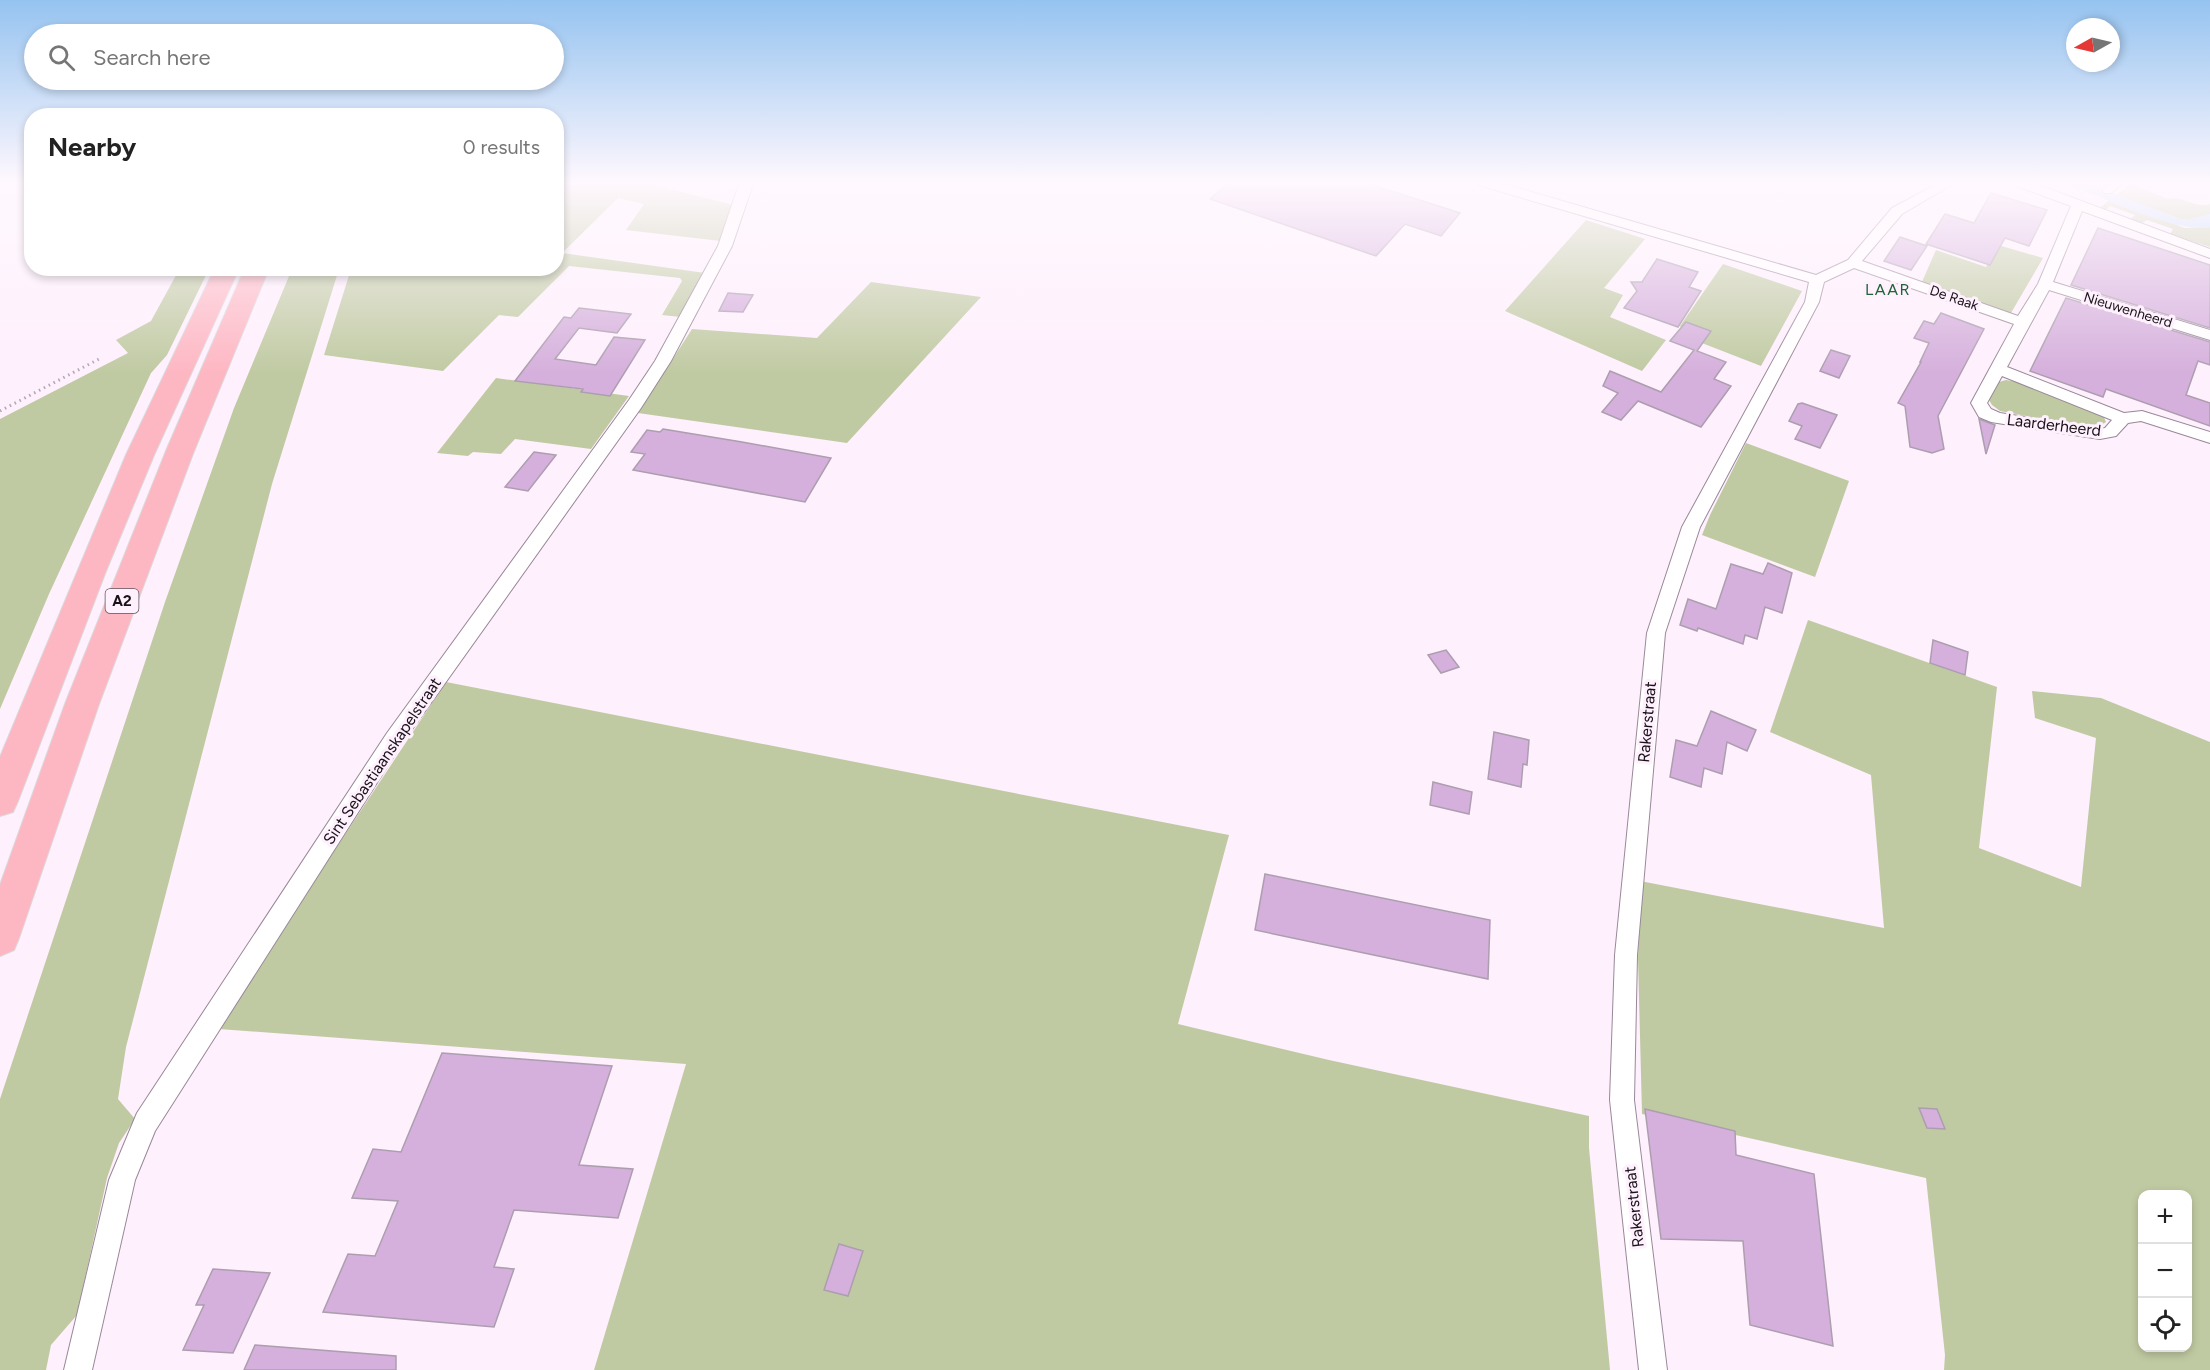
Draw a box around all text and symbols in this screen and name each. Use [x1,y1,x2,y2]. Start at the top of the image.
north arrow [2066,18,2120,72]
search box [24,24,564,90]
icon: search [45,41,78,74]
text: Search here [93,44,211,71]
text: Nearby [48,131,136,163]
text: 0 results [463,135,540,159]
district label: LAAR [1865,280,1911,299]
street label: De Raak [1927,282,1981,314]
street label: Nieuwenheerd [2082,288,2174,332]
street label: Laarderheerd [2006,410,2102,440]
road number: A2 [106,589,138,613]
street label: Sint Sebastiaanskapelstraat [319,674,445,848]
street label: Rakerstraat [1634,681,1660,763]
street label: Rakerstraat [1620,1166,1648,1248]
map controls [2138,1190,2192,1352]
button: + [2138,1190,2192,1244]
button: − [2138,1244,2192,1298]
button: locate [2138,1298,2192,1352]

